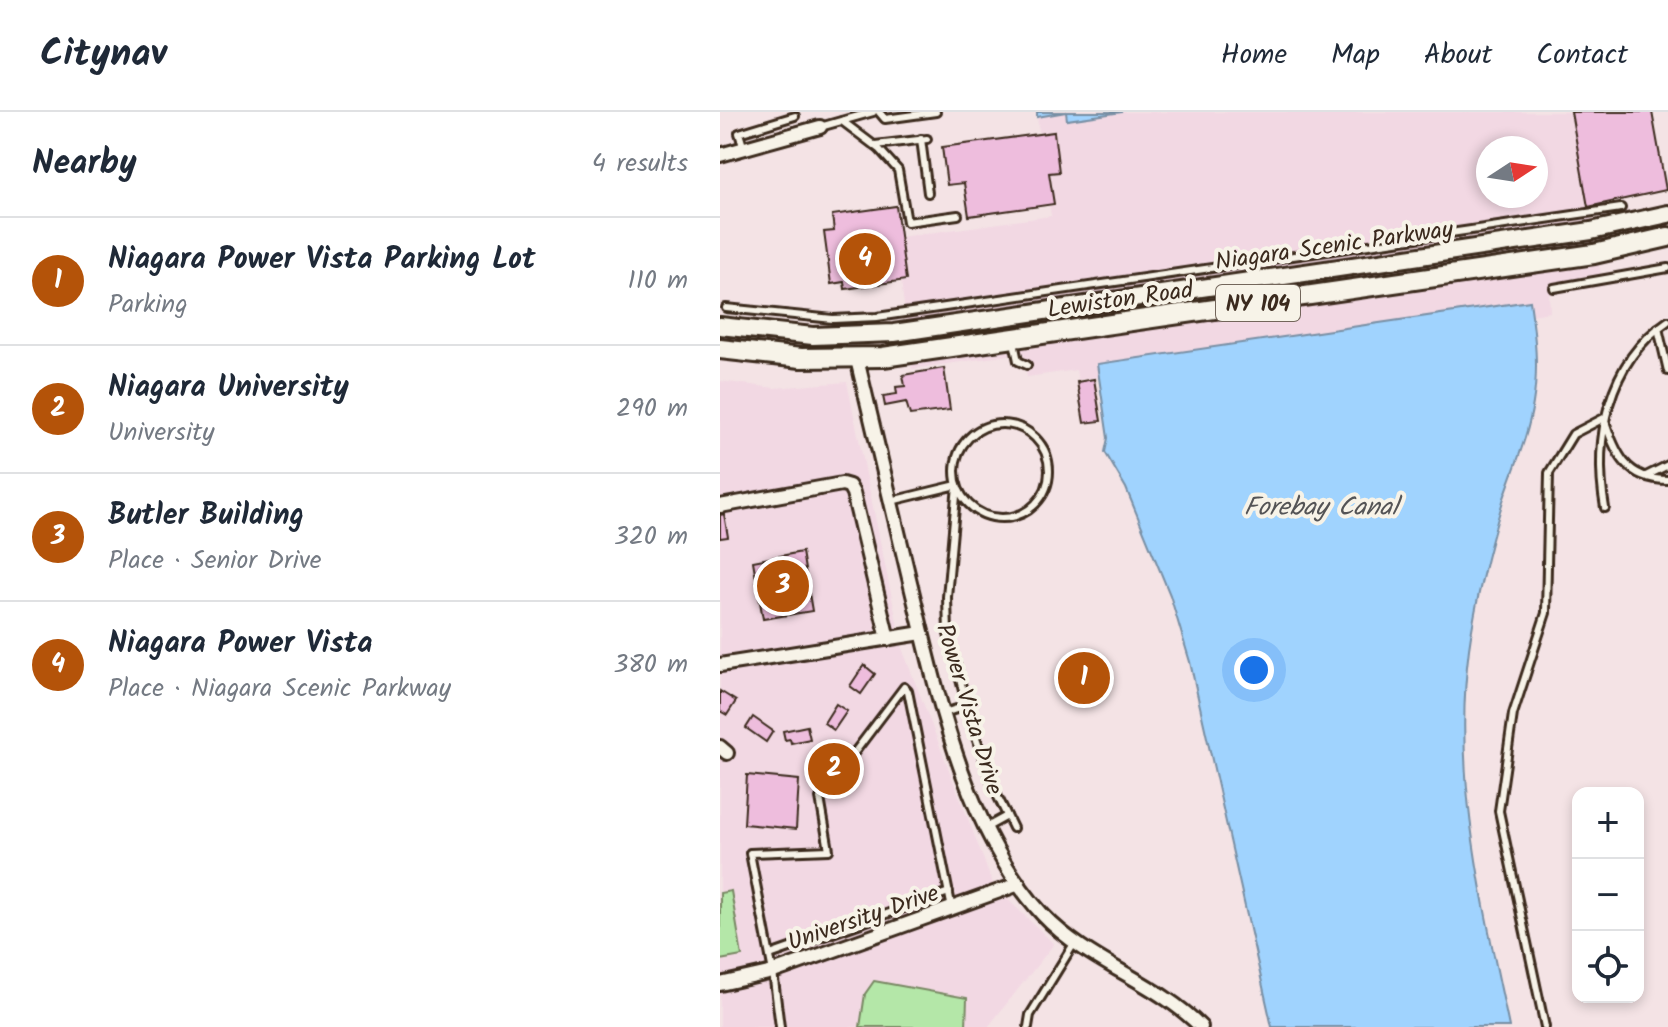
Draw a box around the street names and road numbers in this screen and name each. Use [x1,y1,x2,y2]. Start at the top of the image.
street label: Niagara Scenic Parkway [1213,210,1456,282]
street label: Lewiston Road [1045,271,1197,330]
road number: NY 104 [1216,285,1300,321]
street label: Power Vista Drive [924,619,1013,800]
street label: University Drive [782,874,945,963]

